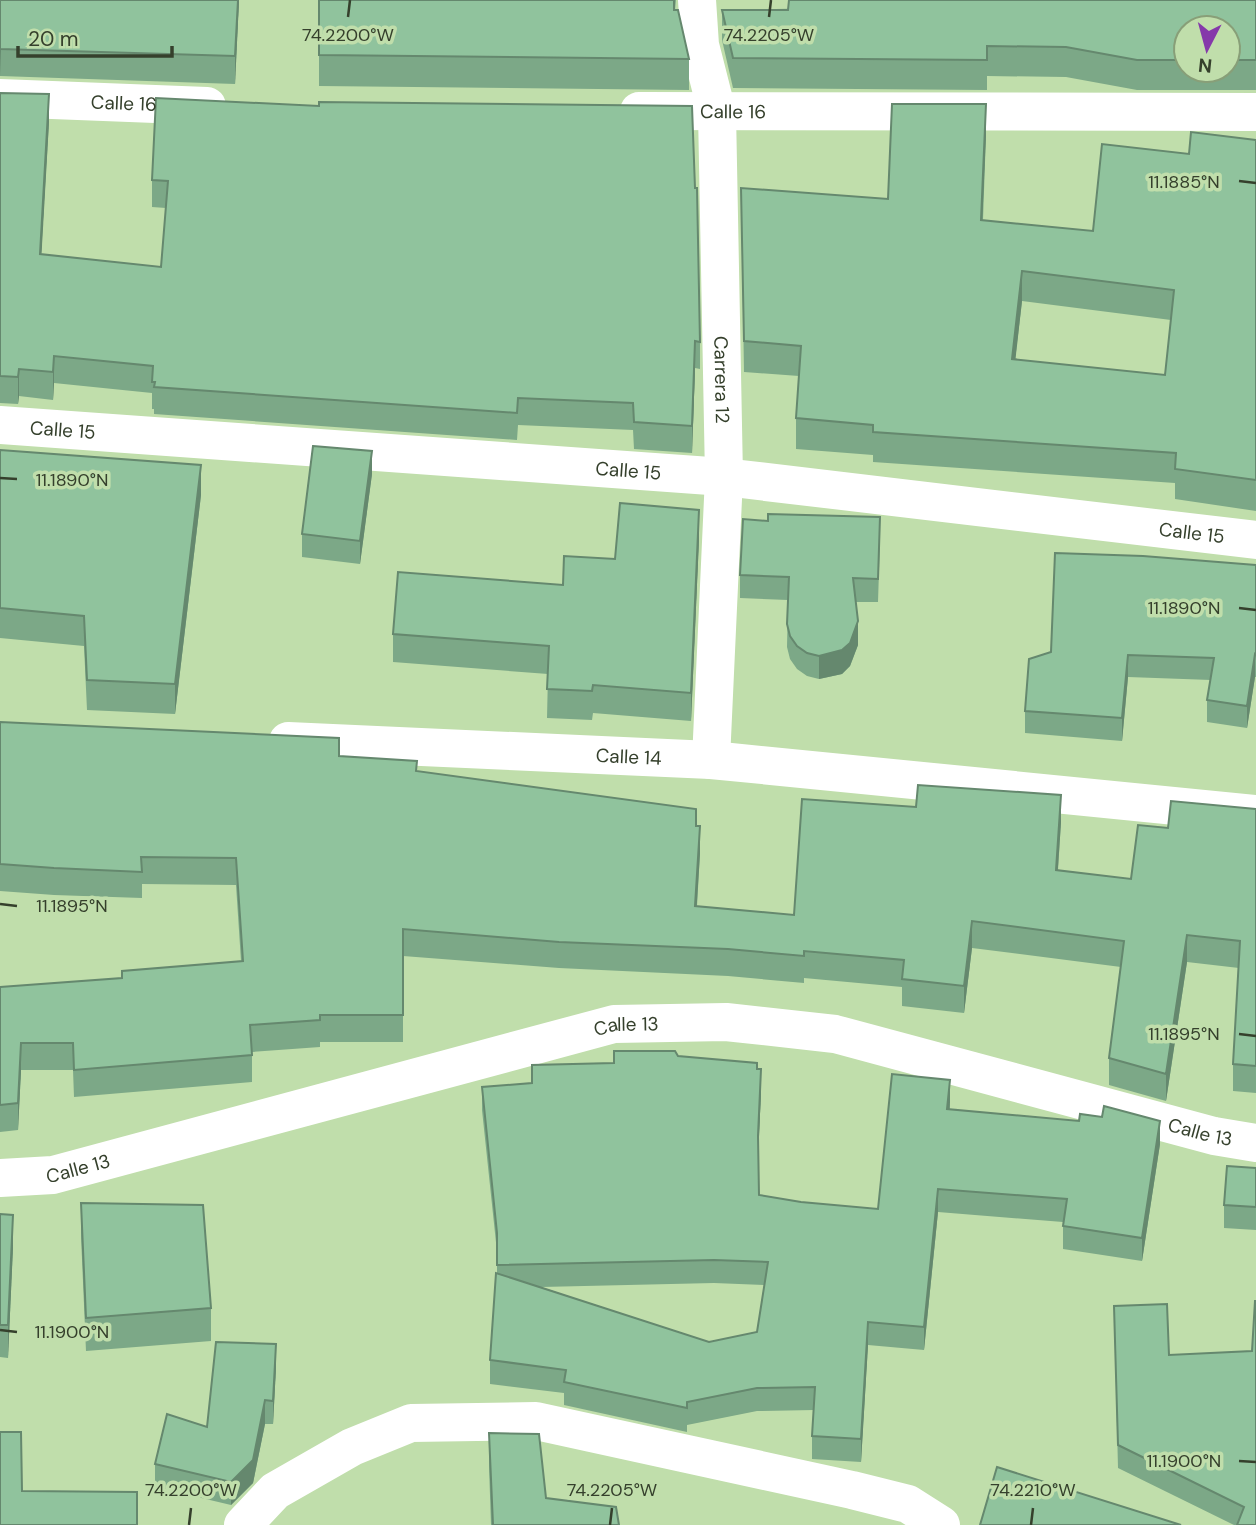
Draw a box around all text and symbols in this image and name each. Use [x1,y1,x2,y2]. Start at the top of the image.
scale bar [18,14,172,58]
north arrow [1172,14,1242,84]
text: 74.2200°W [302,23,394,47]
text: 74.2205°W [724,23,814,47]
text: 20 m [28,25,79,53]
text: N [1197,52,1213,79]
street label: Calle 16 [90,89,157,117]
street label: Calle 16 [700,99,766,124]
text: 11.1885°N [1148,170,1220,194]
street label: Carrera 12 [709,336,735,424]
street label: Calle 15 [29,415,97,444]
street label: Calle 15 [595,455,662,485]
text: 11.1890°N [36,468,108,492]
street label: Calle 15 [1158,516,1226,549]
text: 11.1890°N [1148,596,1220,620]
street label: Calle 14 [595,742,662,770]
text: 11.1895°N [36,894,108,918]
street label: Calle 13 [591,1011,659,1041]
text: 11.1895°N [1148,1022,1220,1046]
street label: Calle 13 [1165,1112,1234,1151]
street label: Calle 13 [45,1148,113,1188]
text: 11.1900°N [35,1320,109,1344]
text: 11.1900°N [1147,1449,1221,1473]
text: 74.2200°W [145,1478,237,1502]
text: 74.2205°W [567,1478,657,1502]
text: 74.2210°W [990,1478,1076,1502]

